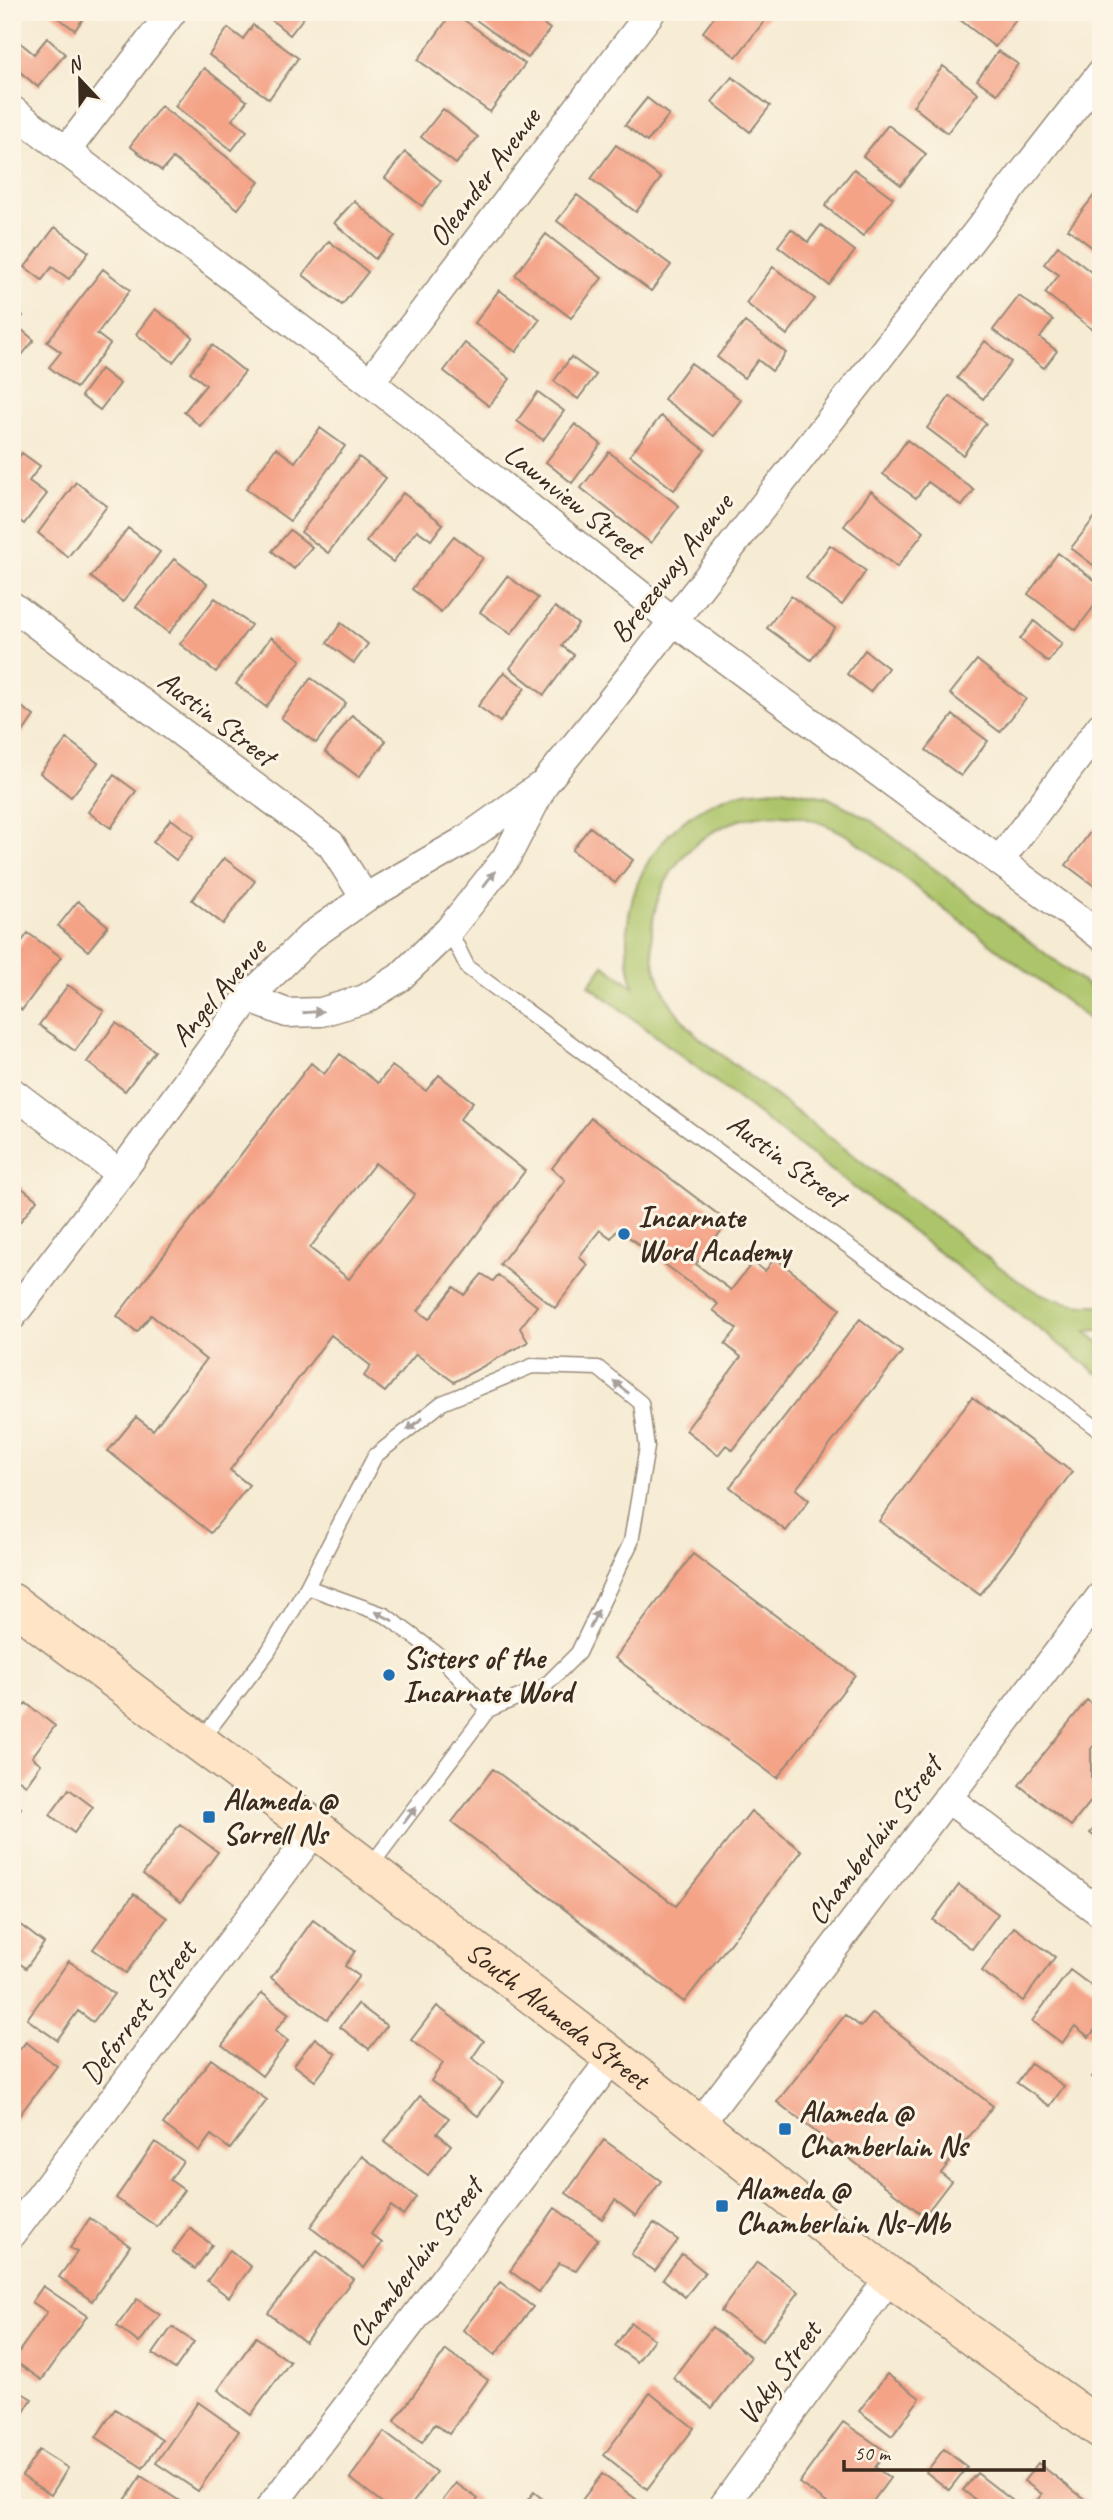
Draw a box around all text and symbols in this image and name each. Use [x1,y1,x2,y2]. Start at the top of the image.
north arrow [46,46,116,116]
text: N [64,51,87,78]
street label: Oleander Avenue [419,98,550,254]
street label: Lawnview Street [496,434,654,569]
street label: Breezeway Avenue [601,484,743,651]
street label: Austin Street [151,661,287,777]
one-way arrow [482,871,497,889]
street label: Angel Avenue [162,928,276,1054]
one-way arrow [303,1006,325,1017]
street label: Austin Street [720,1104,857,1218]
place label: Incarnate Word Academy [638,1198,793,1270]
marker: Incarnate Word Academy [616,1226,632,1242]
one-way arrow [613,1380,630,1395]
one-way arrow [407,1416,425,1431]
one-way arrow [588,1609,600,1629]
one-way arrow [373,1611,393,1623]
place label: Sisters of the Incarnate Word [403,1639,577,1711]
marker: Sisters of the Incarnate Word [381,1667,397,1683]
street label: Chamberlain Street [798,1745,952,1932]
place label: Alameda @ Sorrell Ns [223,1781,339,1853]
one-way arrow [402,1806,416,1824]
marker: Alameda @ Sorrell Ns [201,1809,217,1825]
street label: Deforrest Street [72,1930,206,2091]
street label: South Alameda Street [459,1932,660,2100]
place label: Alameda @ Chamberlain Ns [799,2093,971,2165]
marker: Alameda @ Chamberlain Ns [777,2121,793,2137]
street label: Chamberlain Street [339,2167,493,2354]
place label: Alameda @ Chamberlain Ns-Mb [736,2170,952,2242]
marker: Alameda @ Chamberlain Ns-Mb [714,2198,730,2214]
street label: Vaky Street [729,2311,831,2433]
scale bar [844,2429,1043,2473]
text: 50 m [854,2440,892,2466]

